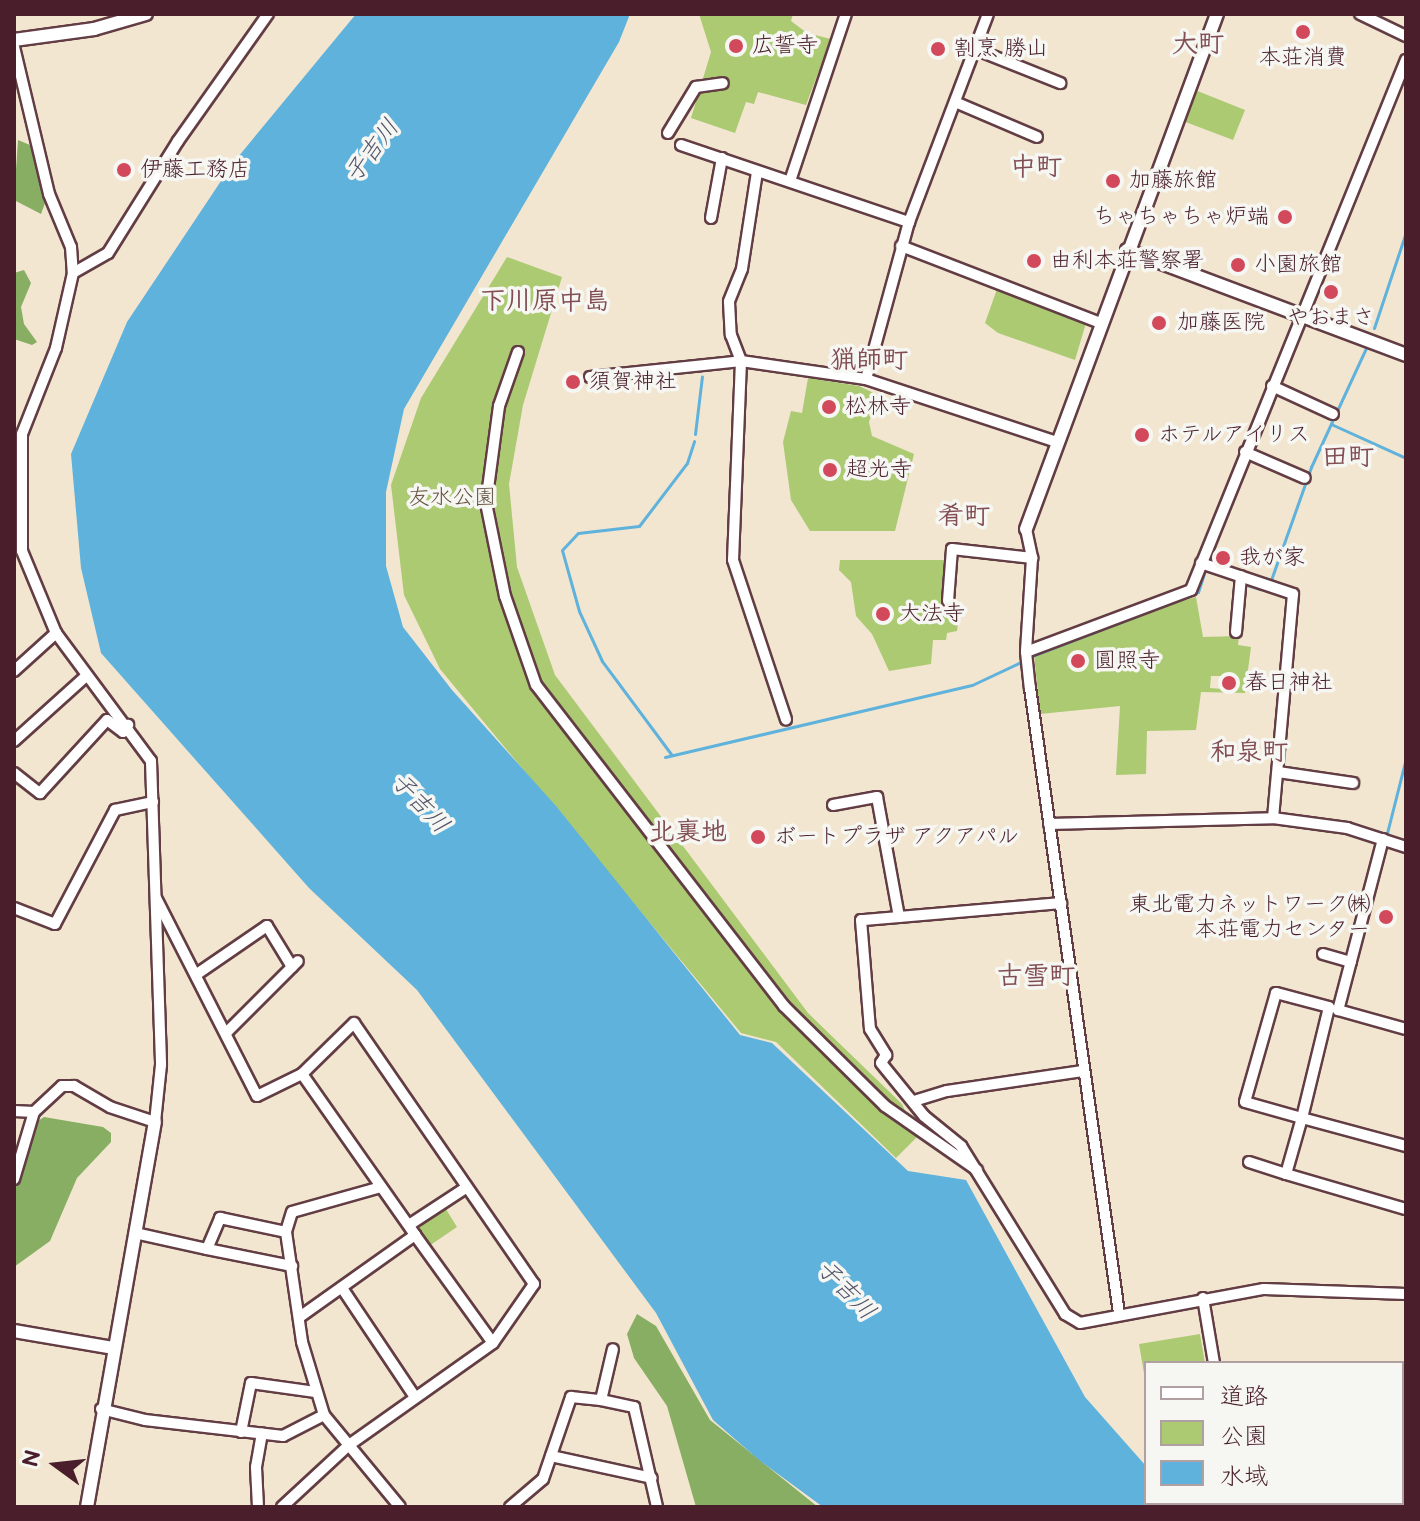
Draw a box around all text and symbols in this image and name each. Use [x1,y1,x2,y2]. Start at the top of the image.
marker: 本荘消費 [1294,23,1312,41]
district label: 大町 [1172,29,1224,61]
place label: 広誓寺 [752,33,818,59]
place label: 割烹 勝山 [954,36,1048,62]
marker: 広誓寺 [727,37,745,55]
marker: 割烹 勝山 [929,40,947,58]
place label: 本荘消費 [1259,45,1347,71]
water label: 子吉川 [339,114,405,188]
district label: 中町 [1010,152,1062,184]
place label: 伊藤工務店 [140,157,250,183]
marker: 伊藤工務店 [115,161,133,179]
place label: 加藤旅館 [1129,168,1217,194]
marker: 加藤旅館 [1104,172,1122,190]
place label: ちゃちゃちゃ炉端 [1093,204,1269,230]
marker: ちゃちゃちゃ炉端 [1276,208,1294,226]
place label: 由利本荘警察署 [1050,248,1204,274]
marker: 由利本荘警察署 [1025,252,1043,270]
place label: 小園旅館 [1254,252,1342,278]
marker: 小園旅館 [1229,256,1247,274]
marker: やおまさ [1322,283,1340,301]
district label: 下川原中島 [480,286,610,318]
place label: やおまさ [1287,305,1375,331]
place label: 加藤医院 [1177,310,1265,336]
marker: 加藤医院 [1148,312,1170,334]
district label: 猟師町 [830,345,908,377]
place label: 須賀神社 [589,369,677,395]
marker: 須賀神社 [564,373,582,391]
place label: 松林寺 [845,394,911,420]
marker: 松林寺 [820,398,838,416]
place label: ホテルアイリス [1158,422,1312,448]
marker: ホテルアイリス [1133,426,1151,444]
district label: 田町 [1322,442,1374,474]
place label: 超光寺 [846,457,912,483]
marker: 超光寺 [821,461,839,479]
park label: 友水公園 [408,485,496,511]
district label: 肴町 [938,501,990,533]
place label: 我が家 [1239,545,1305,571]
marker: 我が家 [1214,549,1232,567]
place label: 大法寺 [899,601,965,627]
marker: 大法寺 [874,605,892,623]
place label: 圓照寺 [1094,648,1160,674]
marker: 圓照寺 [1069,652,1087,670]
place label: 春日神社 [1245,670,1333,696]
marker: 春日神社 [1220,674,1238,692]
district label: 和泉町 [1210,737,1288,769]
water label: 子吉川 [385,767,455,839]
district label: 北裏地 [649,817,727,849]
place label: ボートプラザ アクアパル [774,824,1022,850]
marker: ボートプラザ アクアパル [749,828,767,846]
place label: 東北電力ネットワーク㈱ 本荘電力センター [1128,891,1370,942]
marker: 東北電力ネットワーク㈱ 本荘電力センター [1377,908,1395,926]
district label: 古雪町 [997,961,1075,993]
water label: 子吉川 [811,1254,881,1326]
legend [1144,1361,1404,1505]
text: 道路 [1220,1382,1268,1411]
text: 公園 [1220,1422,1268,1451]
north arrow [16,1425,96,1505]
text: N [17,1447,48,1470]
text: 水域 [1220,1462,1268,1491]

